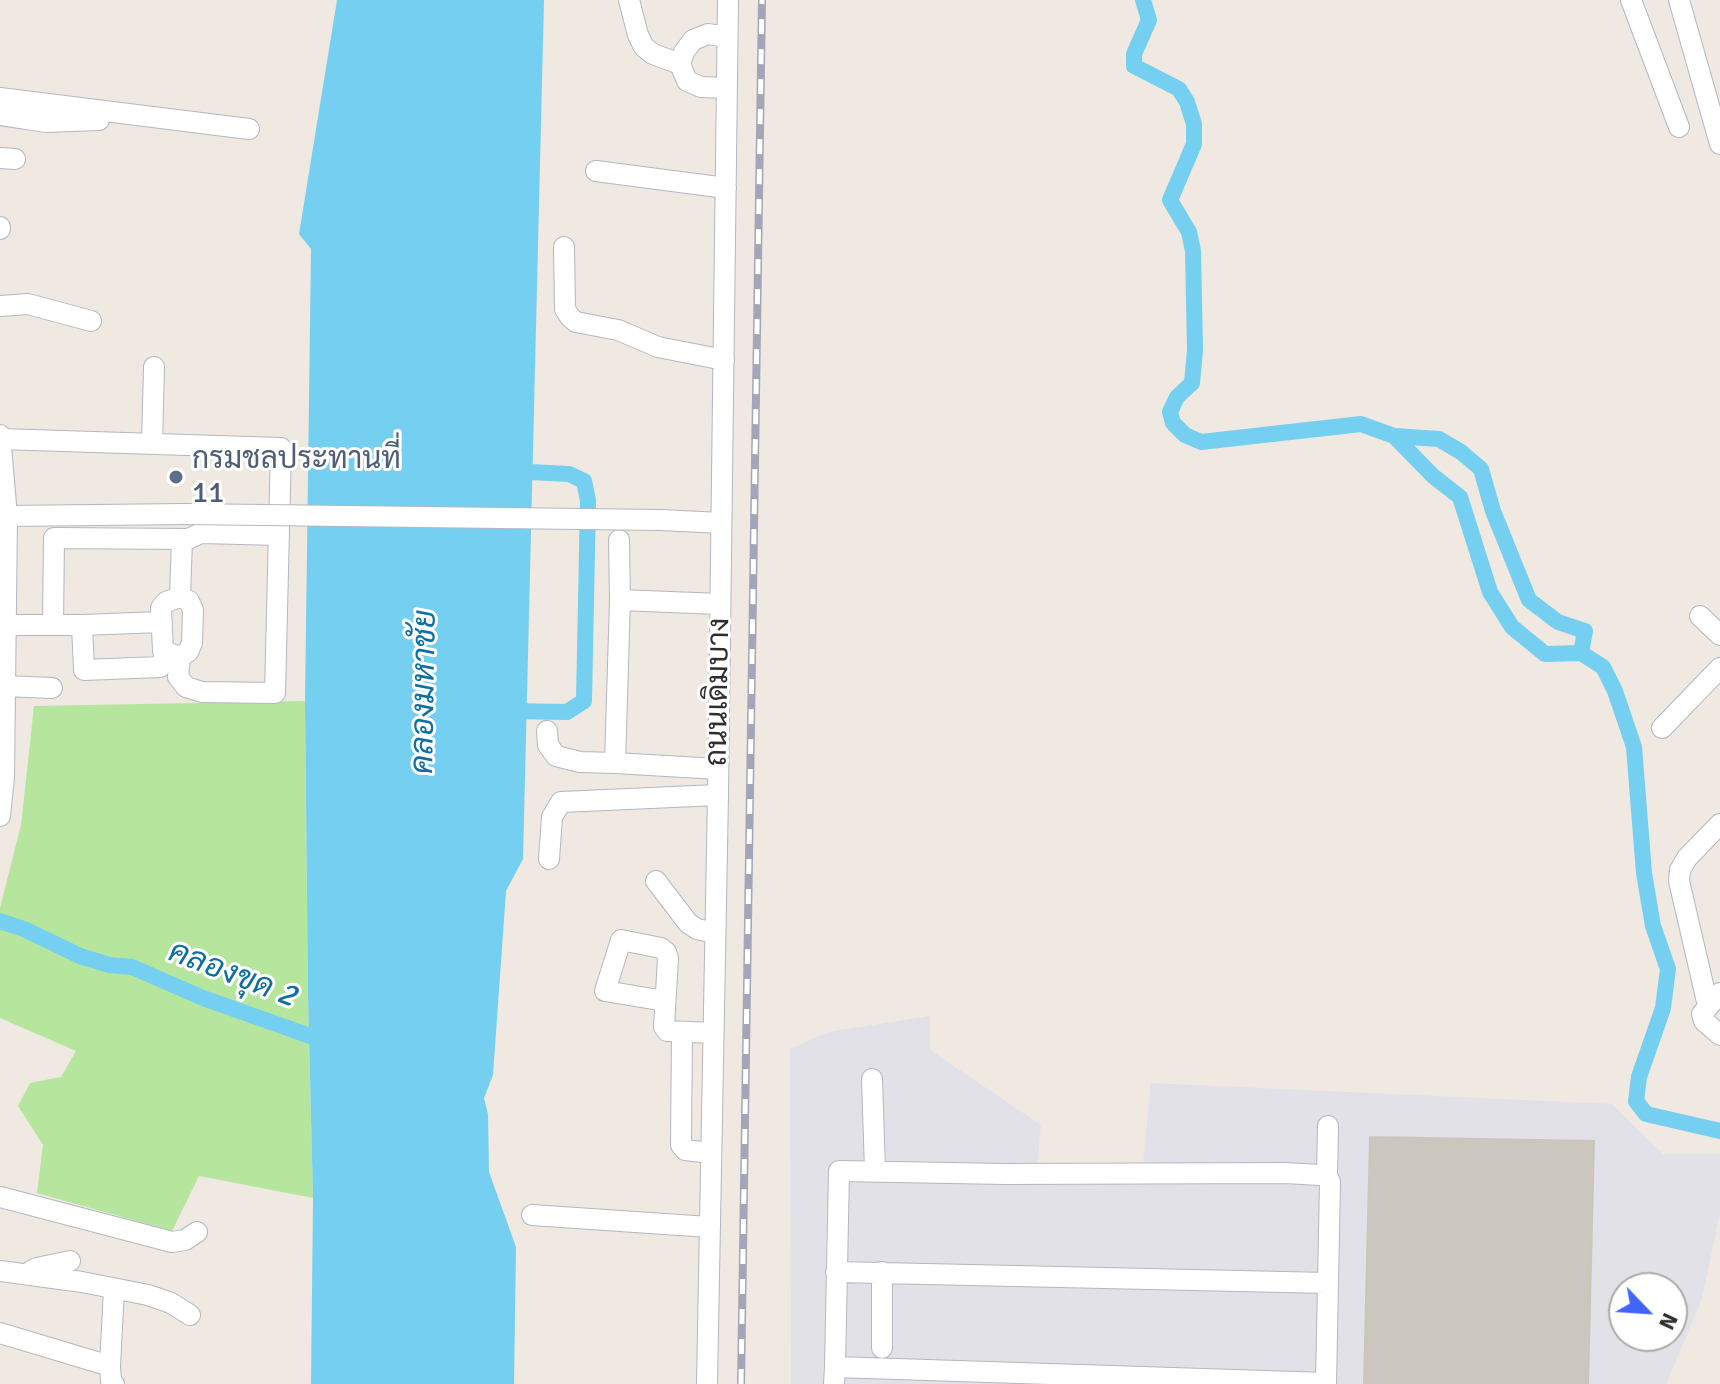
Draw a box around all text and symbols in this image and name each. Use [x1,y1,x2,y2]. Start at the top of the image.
place label: กรมชลประทานที่ 11 [192,442,401,512]
marker: กรมชลประทานที่ 11 [167,468,185,486]
water label: คลองมหาชัย [404,609,446,775]
street label: ถนนเดิมบาง [700,617,738,767]
water label: คลองขุด 2 [163,933,301,1017]
north arrow [1608,1272,1688,1352]
text: N [1653,1309,1684,1334]

